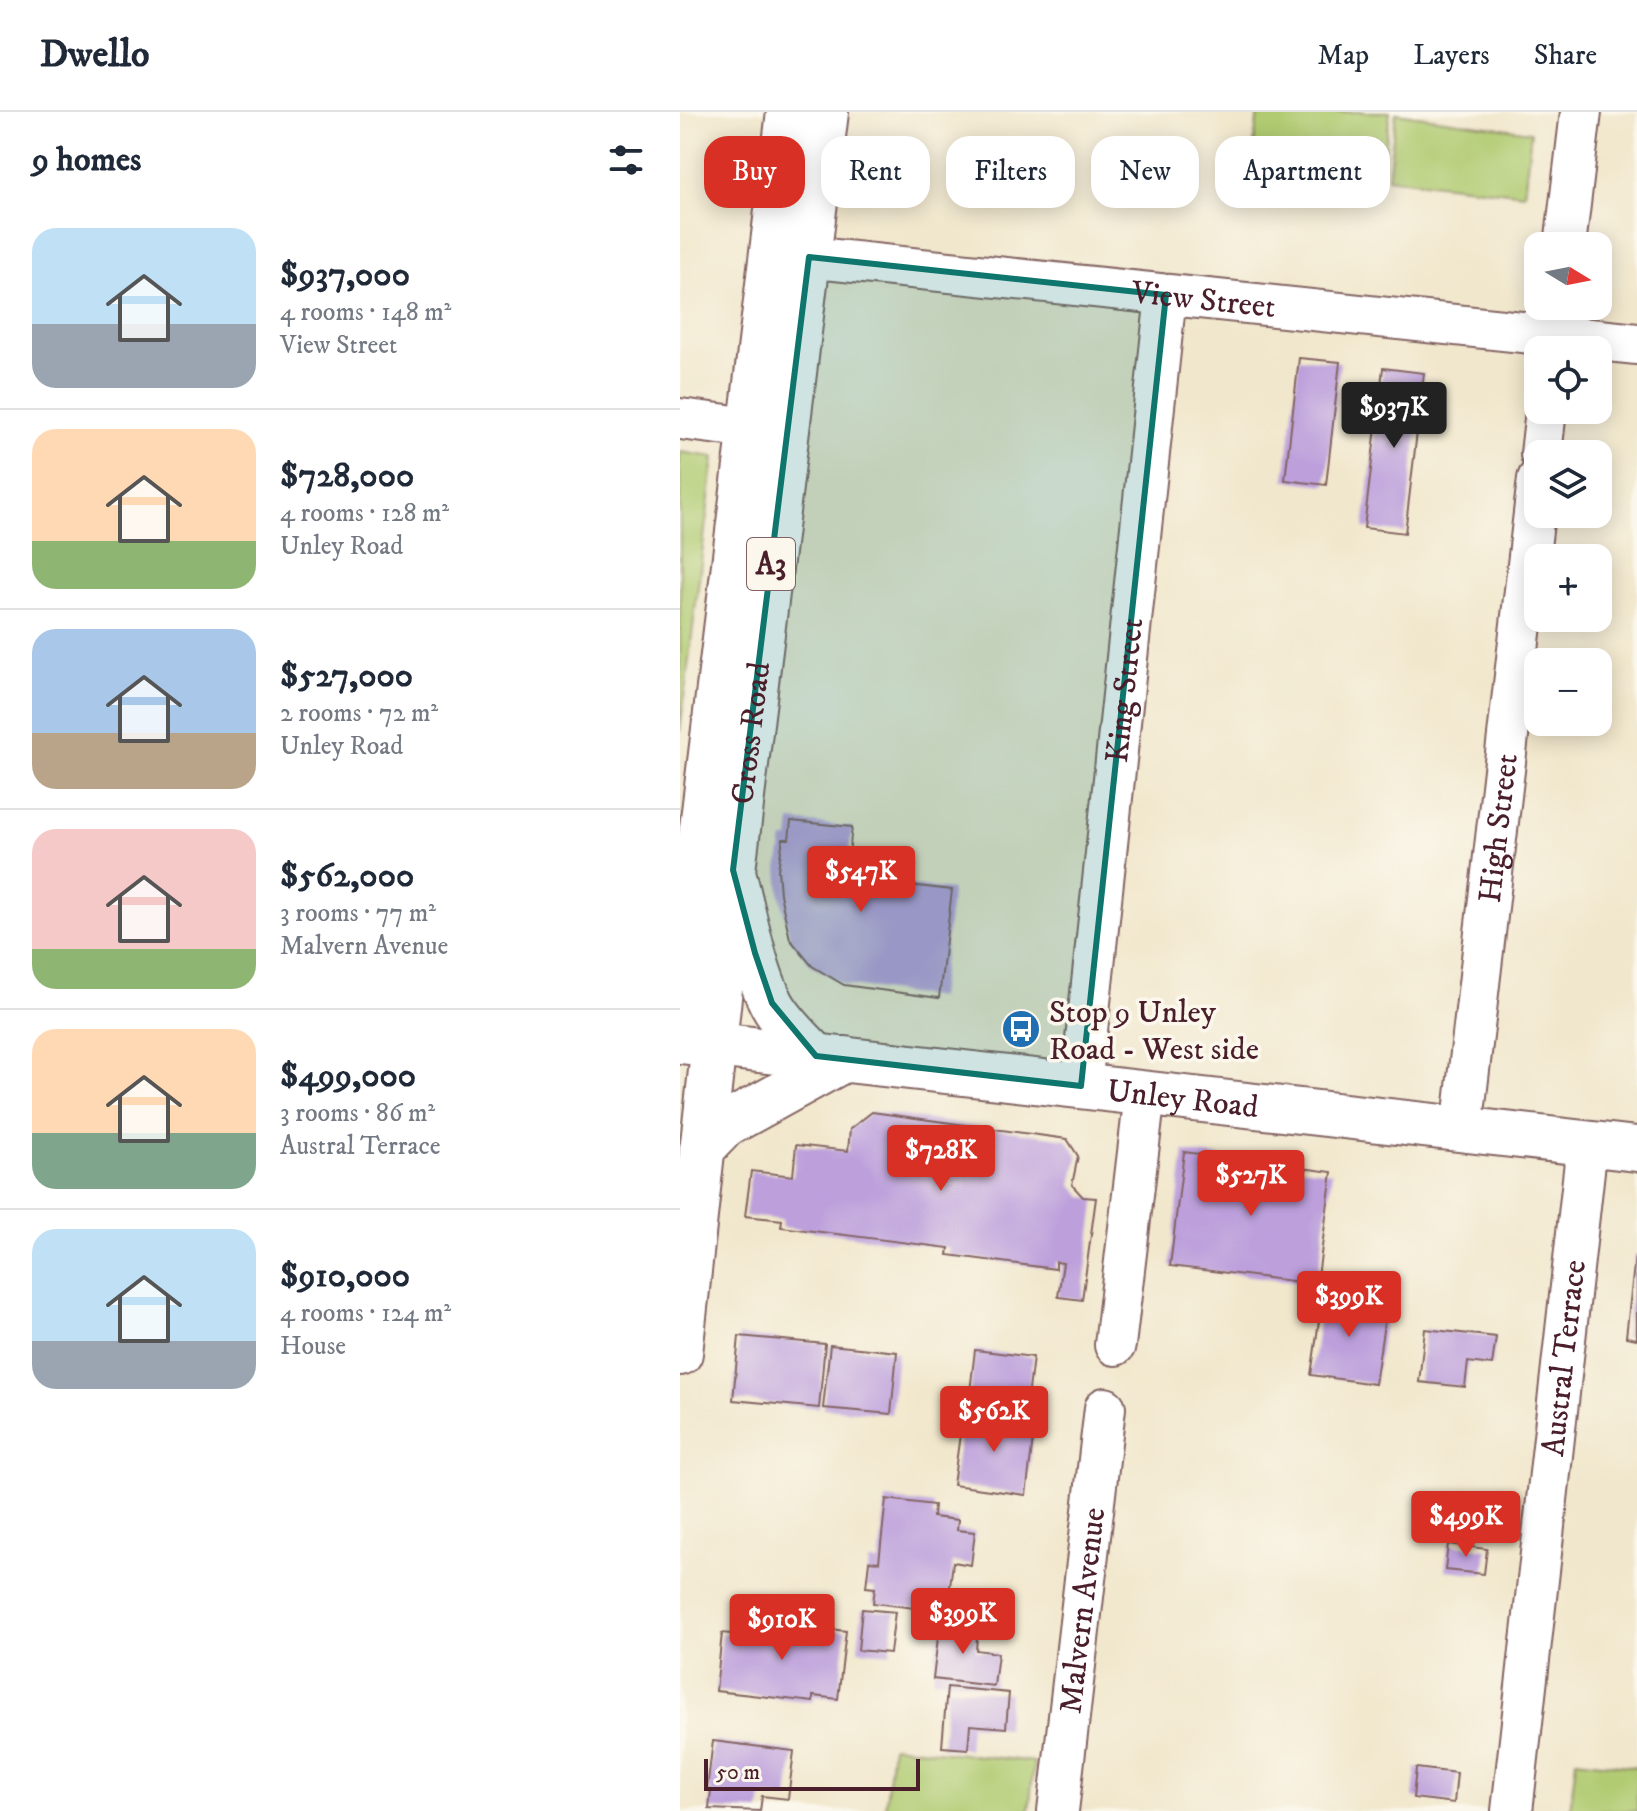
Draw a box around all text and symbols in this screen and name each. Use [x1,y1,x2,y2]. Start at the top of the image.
text: Dwello [40,31,149,79]
text: Map [1318,38,1369,73]
text: Layers [1413,38,1490,73]
text: Share [1534,38,1597,73]
chip: Buy [704,136,805,208]
chip: Rent [821,136,930,208]
chip: Filters [946,136,1075,208]
chip: New [1091,136,1199,208]
chip: Apartment [1215,136,1390,208]
icon: filters [604,138,648,182]
text: 9 homes [32,139,141,181]
north arrow [1524,232,1612,320]
map controls [1524,232,1612,736]
text: $937,000 [280,254,410,296]
icon: home [96,260,192,356]
street label: View Street [1129,273,1277,328]
text: 4 rooms · 148 m² [280,296,451,329]
text: View Street [280,329,397,362]
button: locate [1524,336,1612,424]
pin: $937K [1338,382,1450,450]
text: $937K [1360,391,1428,424]
button: layers [1524,440,1612,528]
text: $728,000 [280,455,414,497]
icon: home [96,461,192,557]
text: 4 rooms · 128 m² [280,497,449,530]
text: Unley Road [280,530,403,563]
road number: A3 [747,538,795,590]
button: + [1524,544,1612,632]
street label: King Street [1098,616,1153,765]
button: − [1524,648,1612,736]
text: $527,000 [280,655,413,697]
street label: Cross Road [723,660,780,807]
icon: home [96,661,192,757]
text: 2 rooms · 72 m² [280,697,438,730]
text: Unley Road [280,730,403,763]
street label: High Street [1471,751,1528,905]
pin: $547K [805,846,917,914]
text: $562,000 [280,855,414,897]
text: $547K [825,855,897,888]
icon: home [96,861,192,957]
text: 3 rooms · 77 m² [280,897,436,930]
text: Malvern Avenue [280,930,448,963]
place label: Stop 9 Unley Road - West side [1049,993,1259,1070]
bus stop icon: Stop 9 Unley Road - West side [1000,1008,1042,1050]
text: $499,000 [280,1055,416,1097]
icon: home [96,1061,192,1157]
street label: Unley Road [1105,1071,1260,1128]
text: 3 rooms · 86 m² [280,1097,435,1130]
pin: $728K [885,1125,997,1193]
text: Austral Terrace [280,1130,440,1163]
text: $728K [905,1134,977,1167]
pin: $527K [1195,1150,1307,1218]
text: $527K [1215,1159,1287,1192]
text: $910,000 [280,1255,410,1297]
street label: Austral Terrace [1534,1258,1596,1458]
icon: home [96,1261,192,1357]
pin: $399K [1293,1271,1405,1339]
text: $399K [1315,1280,1383,1313]
text: 4 rooms · 124 m² [280,1297,451,1330]
text: House [280,1330,346,1363]
pin: $562K [938,1386,1050,1454]
text: $562K [958,1395,1030,1428]
pin: $499K [1410,1491,1522,1559]
text: $499K [1429,1500,1503,1533]
street label: Malvern Avenue [1052,1505,1115,1716]
pin: $399K [907,1588,1019,1656]
pin: $910K [726,1594,838,1662]
text: $399K [929,1597,997,1630]
text: $910K [748,1603,816,1636]
scale bar [704,1755,920,1791]
text: 50 m [716,1759,760,1786]

